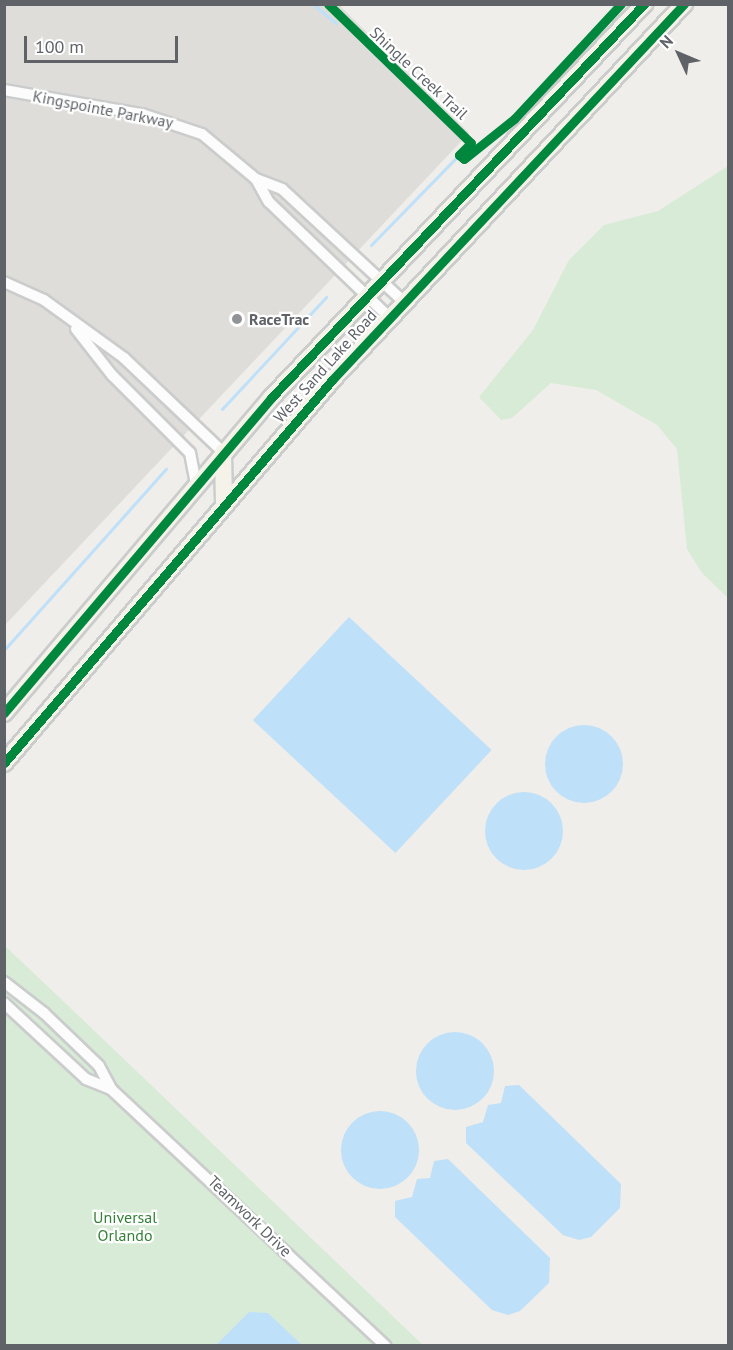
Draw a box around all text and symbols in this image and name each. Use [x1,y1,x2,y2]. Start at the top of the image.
street label: Shingle Creek Trail [366,22,472,124]
scale bar [27,24,182,62]
north arrow [649,24,709,84]
text: N [655,31,677,52]
text: 100 m [35,35,84,58]
street label: Kingspointe Parkway [31,86,175,132]
street label: West Sand Lake Road [269,306,381,426]
place label: RaceTrac [249,309,309,329]
marker: RaceTrac [230,312,244,326]
street label: Teamwork Drive [204,1171,296,1261]
park label: Universal Orlando [93,1207,157,1245]

